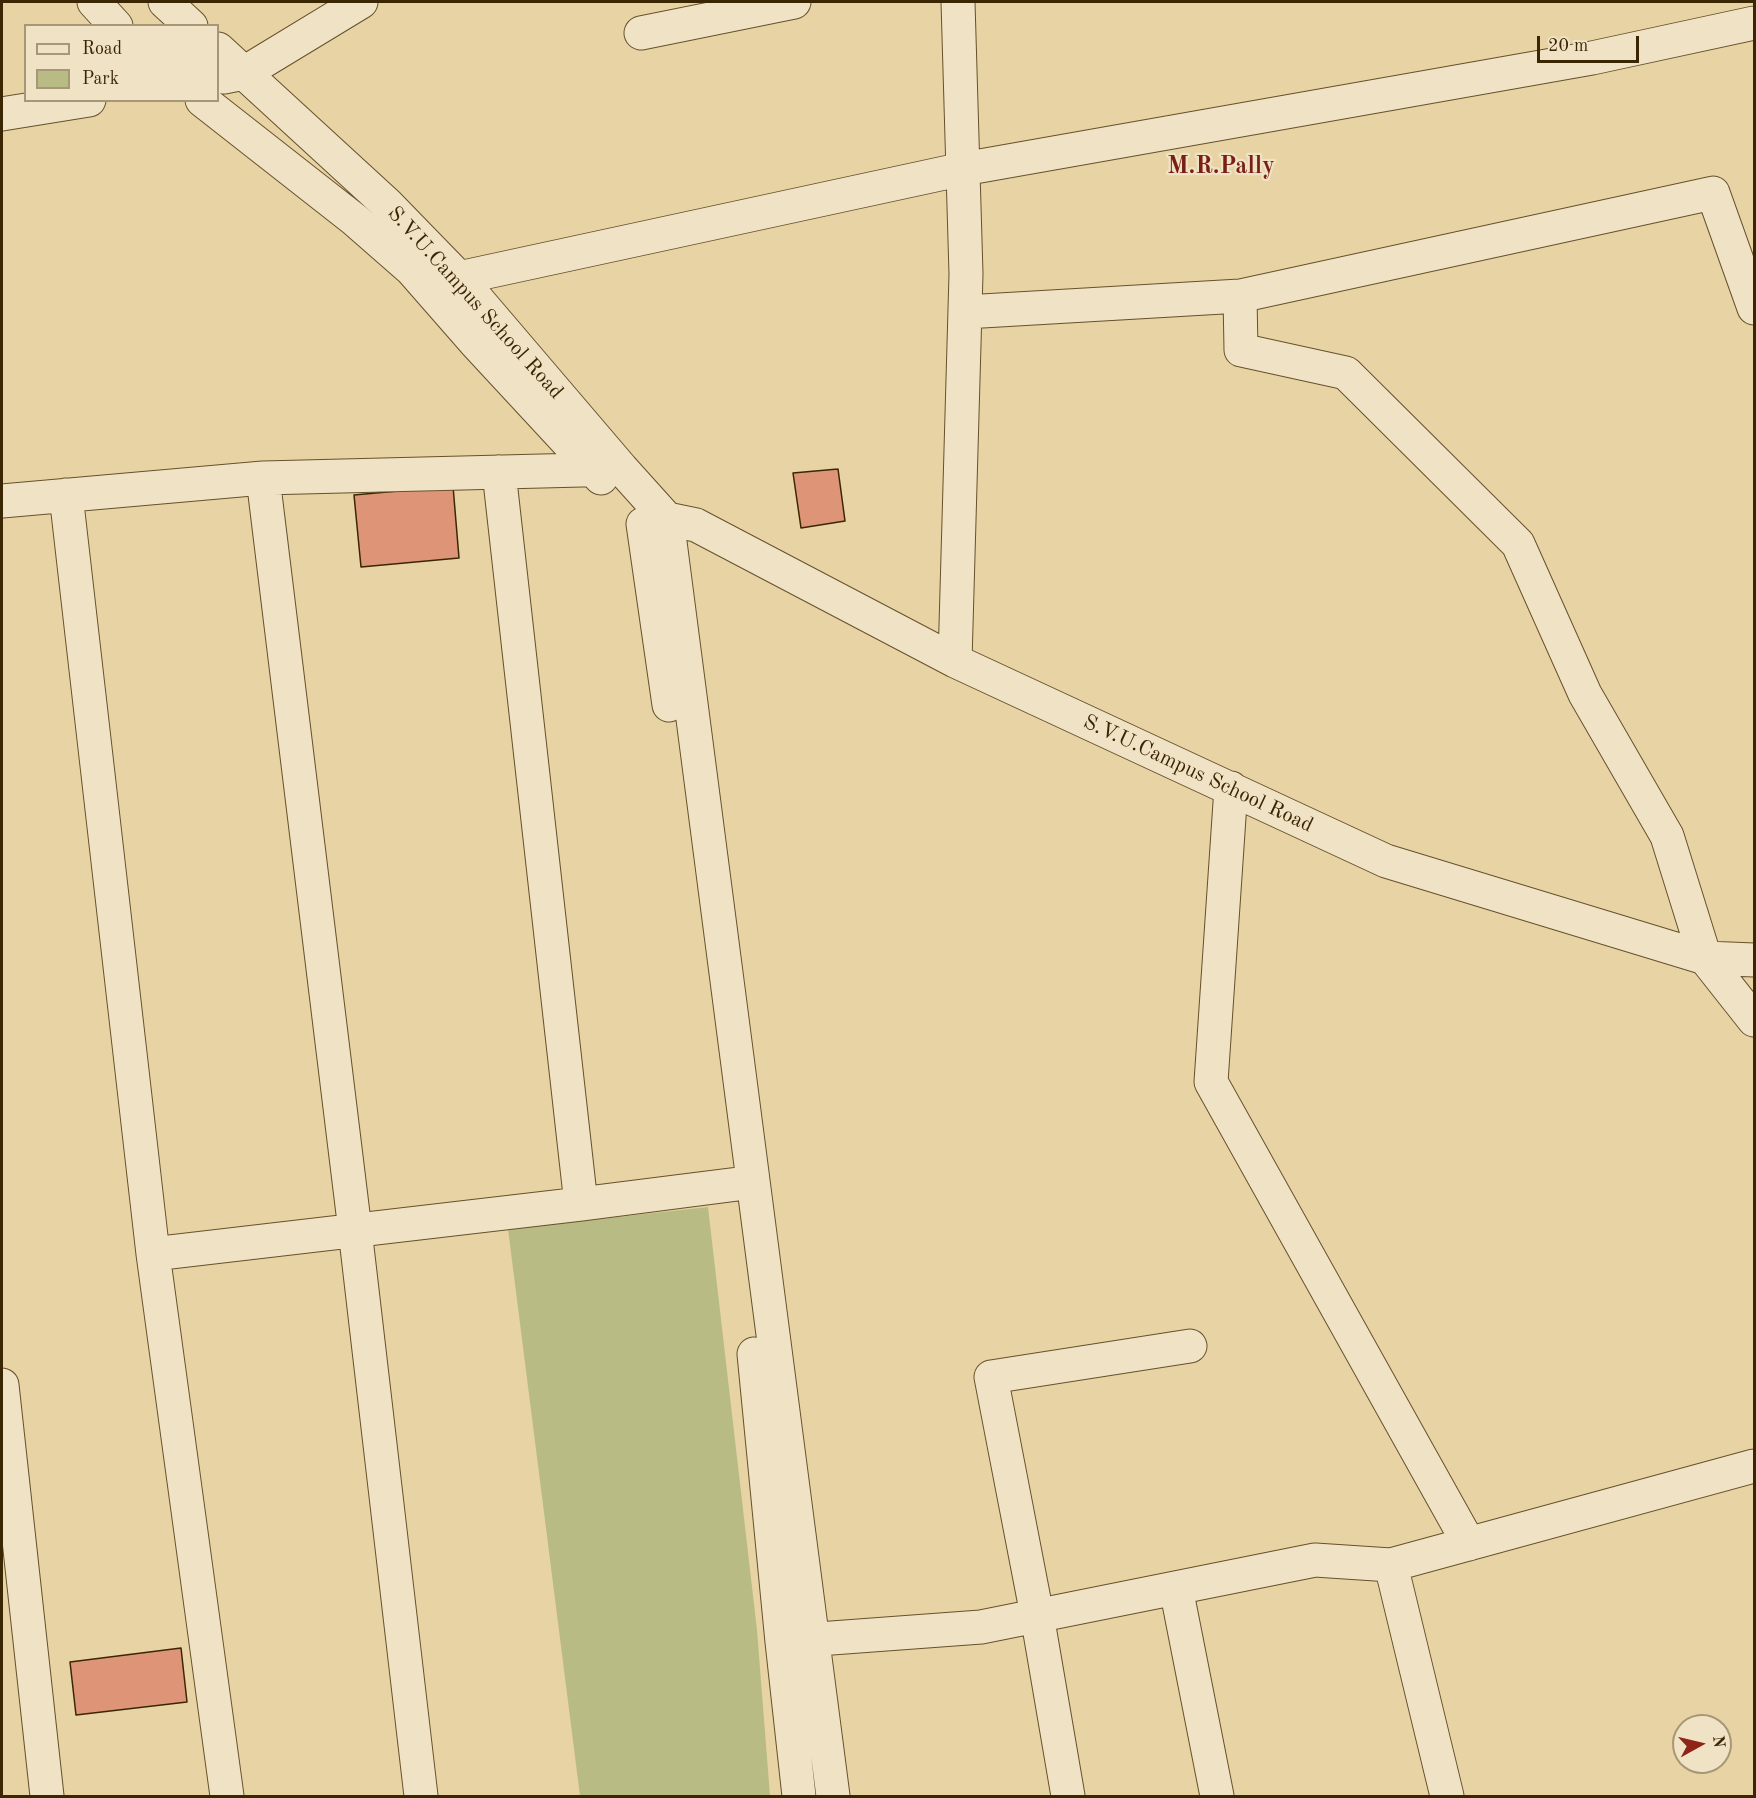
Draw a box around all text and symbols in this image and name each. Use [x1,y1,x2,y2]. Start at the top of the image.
legend [24,24,219,102]
scale bar [1540,24,1642,62]
text: 20 m [1548,37,1588,55]
text: Road [82,40,122,58]
text: Park [82,70,119,88]
district label: M.R.Pally [1167,153,1275,181]
street label: S.V.U.Campus School Road [382,201,568,405]
street label: S.V.U.Campus School Road [1079,710,1317,838]
north arrow [1672,1714,1732,1774]
text: N [1709,1735,1727,1749]

